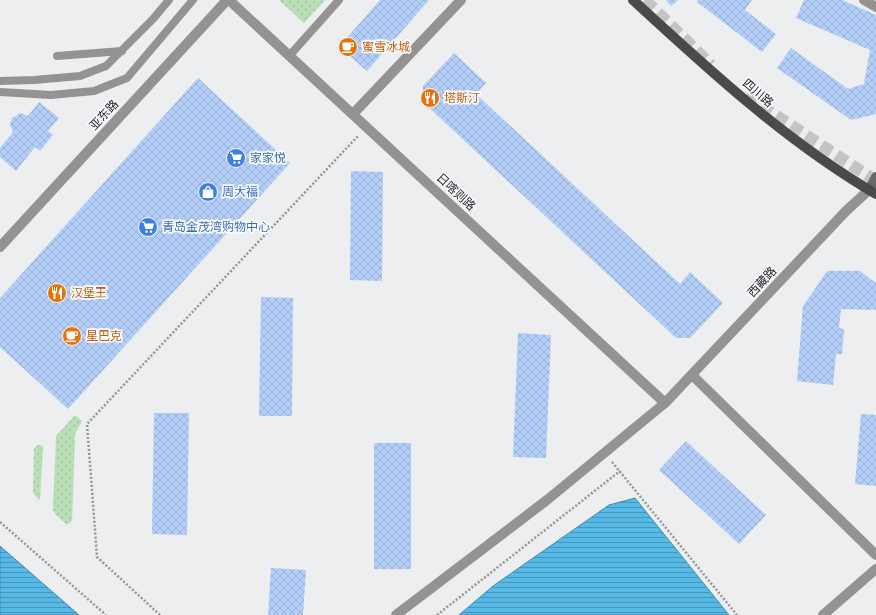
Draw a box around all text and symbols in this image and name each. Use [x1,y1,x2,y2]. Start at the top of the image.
cafe icon: 蜜雪冰城 [337,36,359,58]
place label: 蜜雪冰城 [362,39,410,53]
street label: 四川路 [740,75,777,109]
restaurant icon: 塔斯汀 [419,87,441,109]
place label: 塔斯汀 [444,90,480,104]
street label: 亚东路 [86,96,121,132]
supermarket icon: 家家悦 [225,147,247,169]
place label: 家家悦 [250,150,286,164]
street label: 日喀则路 [434,170,479,213]
shop icon: 周大福 [197,181,219,203]
place label: 周大福 [222,184,258,198]
supermarket icon: 青岛金茂湾购物中心 [137,216,159,238]
place label: 青岛金茂湾购物中心 [162,219,270,233]
street label: 西藏路 [744,263,779,299]
restaurant icon: 汉堡王 [46,282,68,304]
place label: 汉堡王 [71,285,107,299]
cafe icon: 星巴克 [61,325,83,347]
place label: 星巴克 [86,328,122,342]

